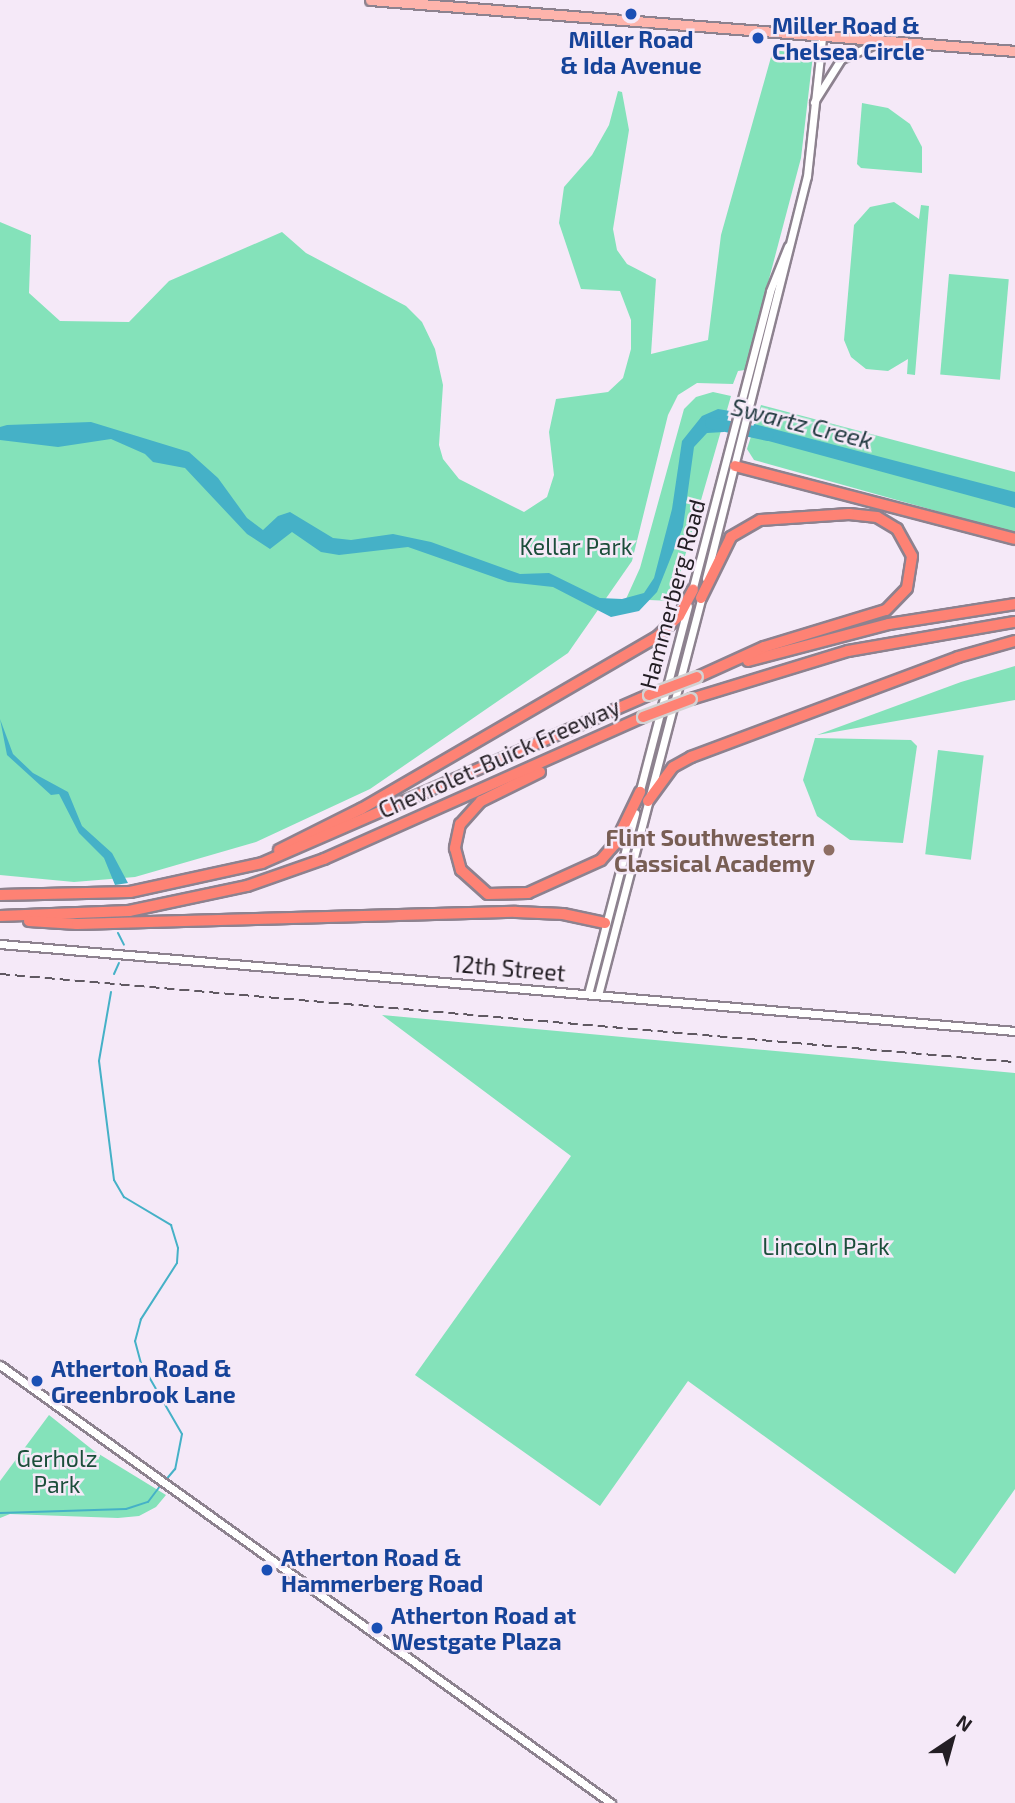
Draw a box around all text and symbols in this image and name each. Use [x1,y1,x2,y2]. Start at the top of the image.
marker: Miller Road & Ida Avenue [623,6,639,22]
place label: Miller Road & Chelsea Circle [772,11,925,65]
place label: Miller Road & Ida Avenue [560,25,702,79]
marker: Miller Road & Chelsea Circle [750,30,766,46]
water label: Swartz Creek [728,392,876,454]
street label: Hammerberg Road [633,496,711,692]
park label: Kellar Park [519,532,633,560]
street label: Chevrolet-Buick Freeway [374,692,624,824]
place label: Flint Southwestern Classical Academy [605,823,815,877]
marker: Flint Southwestern Classical Academy [821,842,837,858]
street label: 12th Street [451,949,567,987]
park label: Lincoln Park [762,1232,890,1260]
place label: Atherton Road & Greenbrook Lane [51,1354,236,1408]
marker: Atherton Road & Greenbrook Lane [29,1373,45,1389]
park label: Gerholz Park [16,1444,98,1498]
place label: Atherton Road & Hammerberg Road [281,1543,483,1597]
marker: Atherton Road & Hammerberg Road [259,1562,275,1578]
place label: Atherton Road at Westgate Plaza [391,1601,576,1655]
marker: Atherton Road at Westgate Plaza [369,1620,385,1636]
north arrow [917,1705,987,1775]
text: N [952,1709,977,1736]

